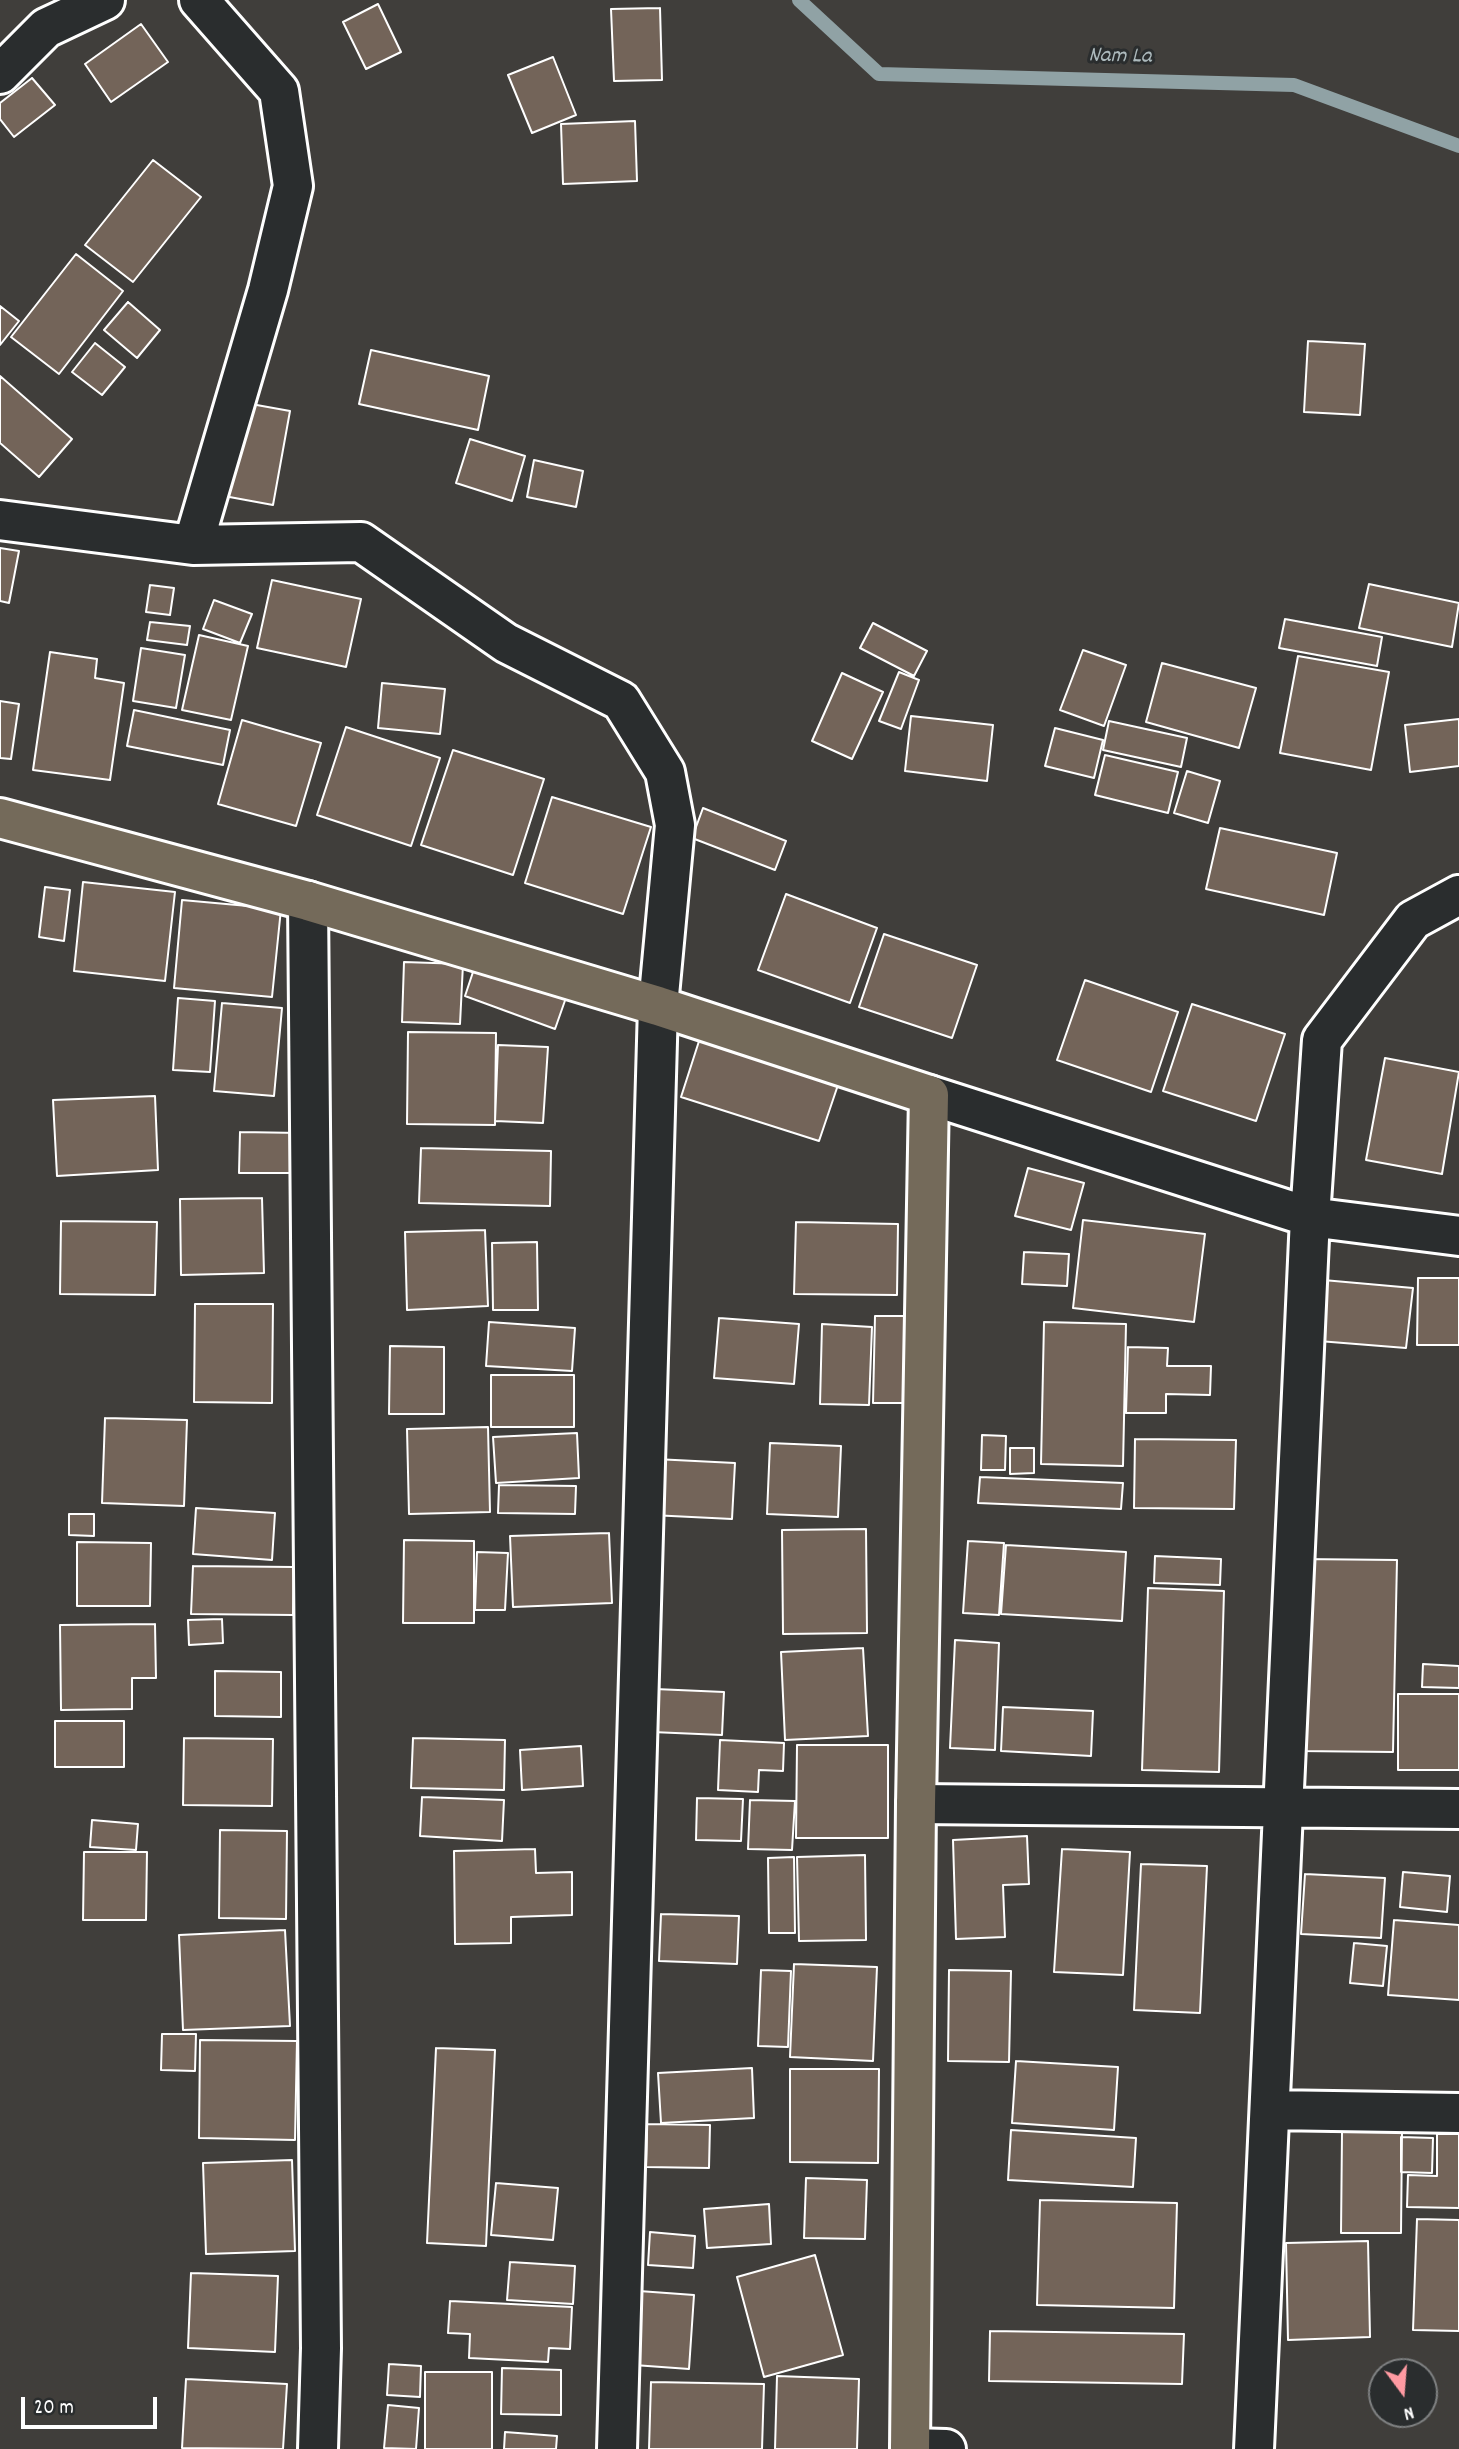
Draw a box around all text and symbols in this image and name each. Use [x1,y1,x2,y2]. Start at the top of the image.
water label: Nam La [1088,44,1152,72]
north arrow [1368,2358,1438,2428]
scale bar [24,2382,161,2426]
text: 20 m [34,2394,74,2424]
text: N [1400,2397,1417,2426]

